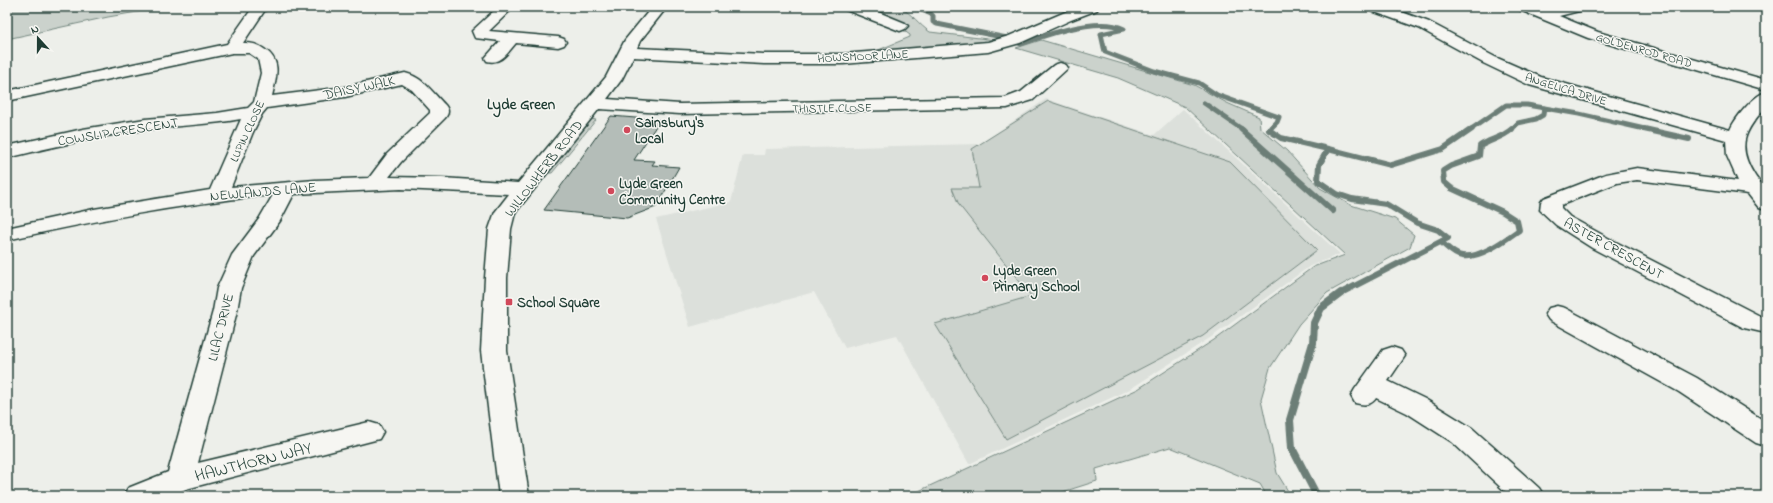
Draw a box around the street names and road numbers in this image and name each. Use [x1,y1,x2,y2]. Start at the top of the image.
street label: GOLDENROD ROAD [1594,29,1694,73]
street label: HOWSMOOR LANE [817,46,909,68]
street label: ANGELICA DRIVE [1522,69,1609,111]
street label: DAISY WALK [321,71,397,106]
street label: LUPIN CLOSE [226,98,270,165]
street label: THISTLE CLOSE [792,99,872,119]
street label: COWSLIP CRESCENT [56,113,180,152]
street label: WILLOWHERB ROAD [500,116,589,222]
street label: NEWLANDS LANE [209,177,317,208]
street label: ASTER CRESCENT [1559,213,1667,286]
street label: LILAC DRIVE [203,291,240,363]
street label: HAWTHORN WAY [192,436,315,489]

